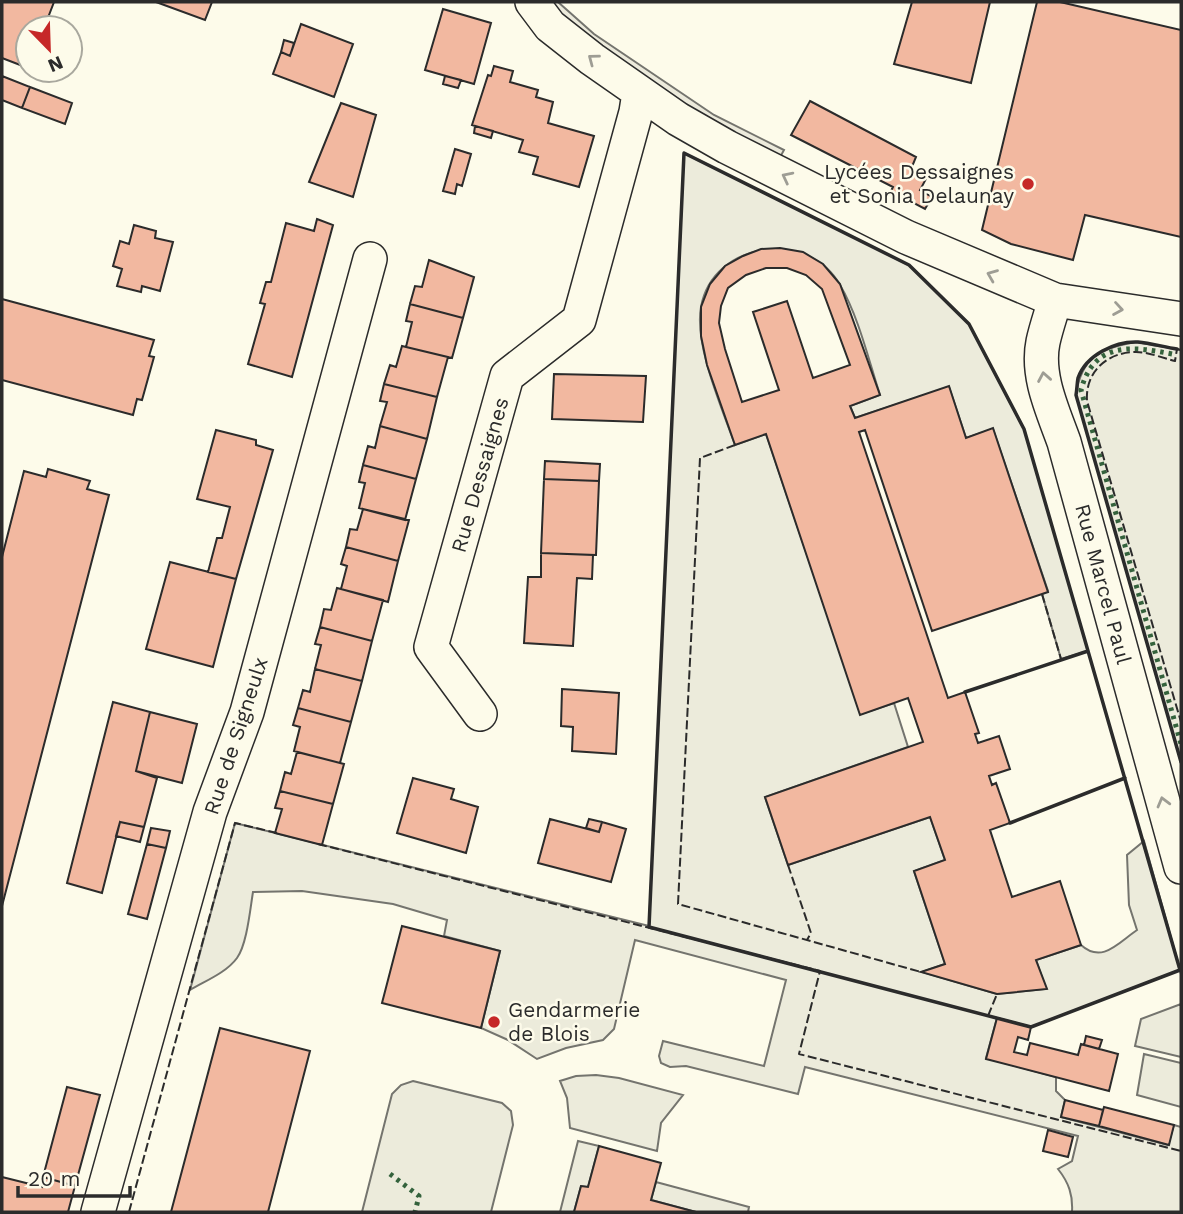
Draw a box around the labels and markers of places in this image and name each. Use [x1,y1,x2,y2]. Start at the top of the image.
place label: Lycées Dessaignes et Sonia Delaunay [824,159,1014,208]
marker: Lycées Dessaignes et Sonia Delaunay [1020,176,1036,192]
place label: Gendarmerie de Blois [508,997,640,1046]
marker: Gendarmerie de Blois [486,1014,502,1030]

